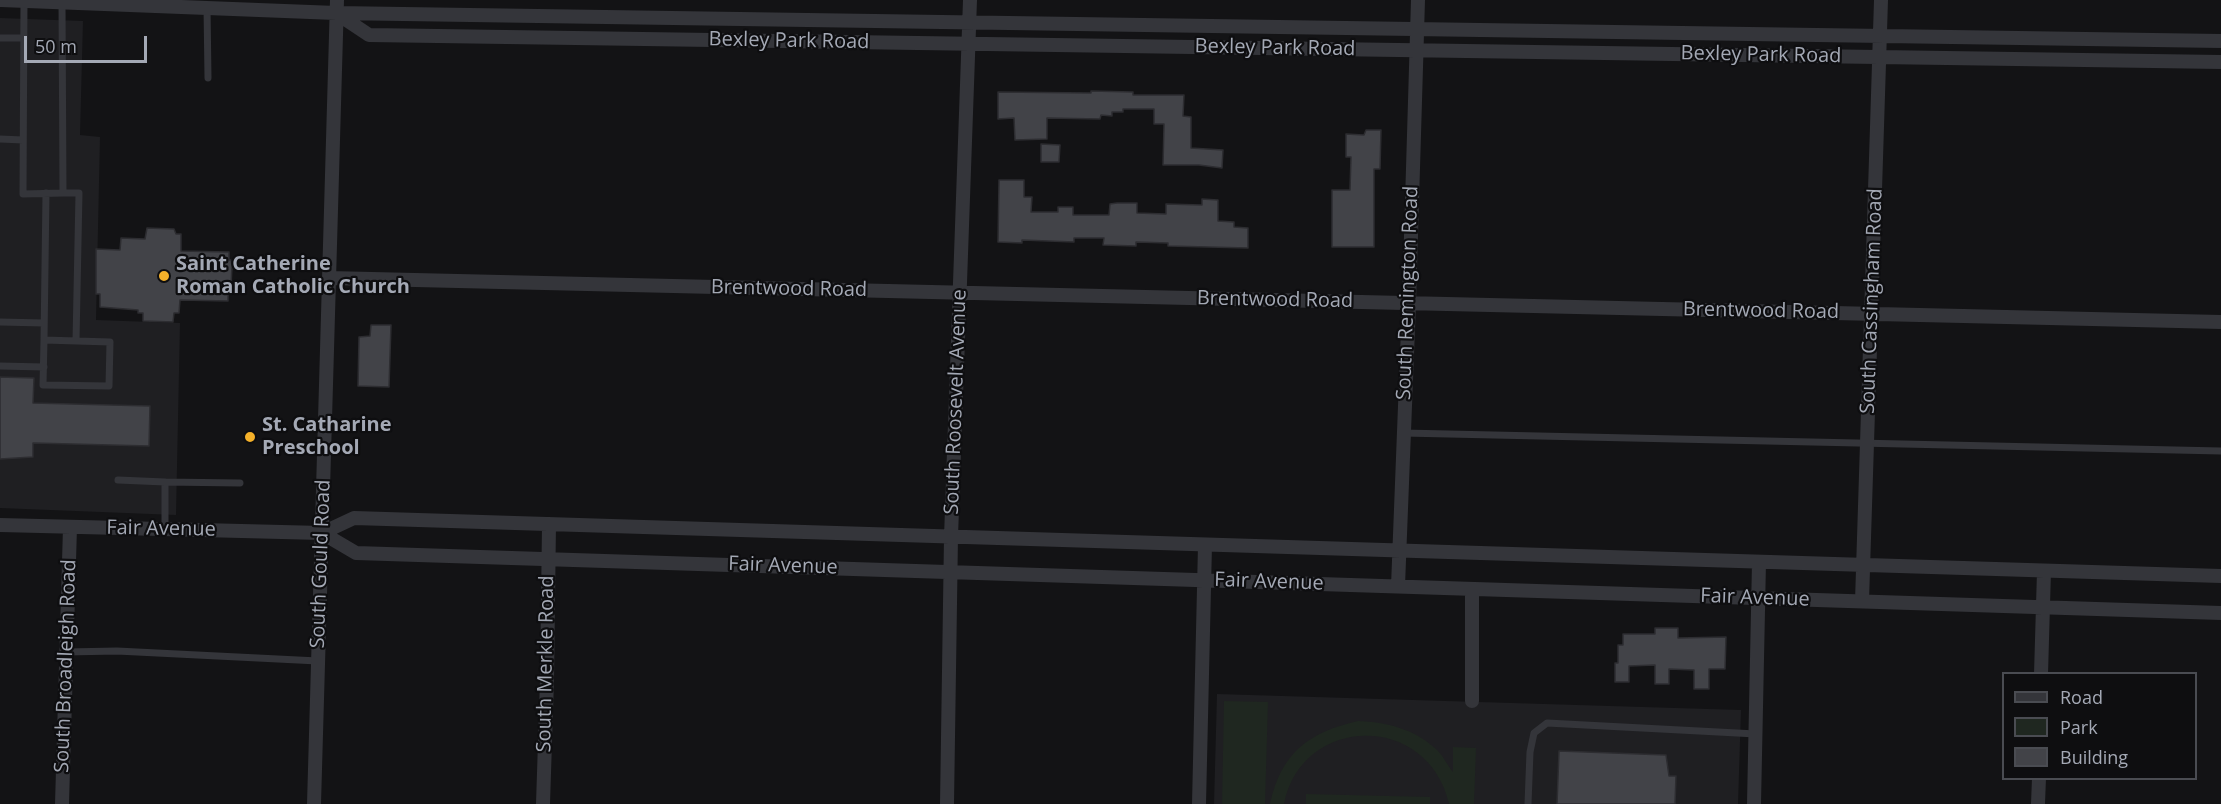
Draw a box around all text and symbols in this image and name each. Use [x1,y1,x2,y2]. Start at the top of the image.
scale bar [27,24,150,62]
street label: Bexley Park Road [708,28,870,54]
text: 50 m [35,34,77,58]
street label: Bexley Park Road [1194,35,1356,61]
street label: Bexley Park Road [1680,42,1842,68]
street label: South Remington Road [1392,185,1424,401]
street label: South Cassingham Road [1856,188,1888,414]
place label: Saint Catherine Roman Catholic Church [176,252,410,299]
marker: Saint Catherine Roman Catholic Church [157,269,171,283]
street label: Brentwood Road [711,276,867,302]
street label: Brentwood Road [1197,287,1353,313]
street label: South Roosevelt Avenue [940,289,972,515]
street label: Brentwood Road [1683,298,1839,324]
place label: St. Catharine Preschool [262,413,391,460]
marker: St. Catharine Preschool [243,430,257,444]
street label: South Gould Road [306,479,336,649]
street label: Fair Avenue [106,516,216,542]
street label: Fair Avenue [728,552,838,580]
street label: South Broadleigh Road [50,559,82,773]
street label: Fair Avenue [1214,568,1324,596]
street label: South Merkle Road [532,575,560,753]
street label: Fair Avenue [1700,584,1810,612]
legend [2002,672,2197,780]
text: Road [2060,685,2103,709]
text: Park [2060,715,2098,739]
text: Building [2060,745,2128,769]

